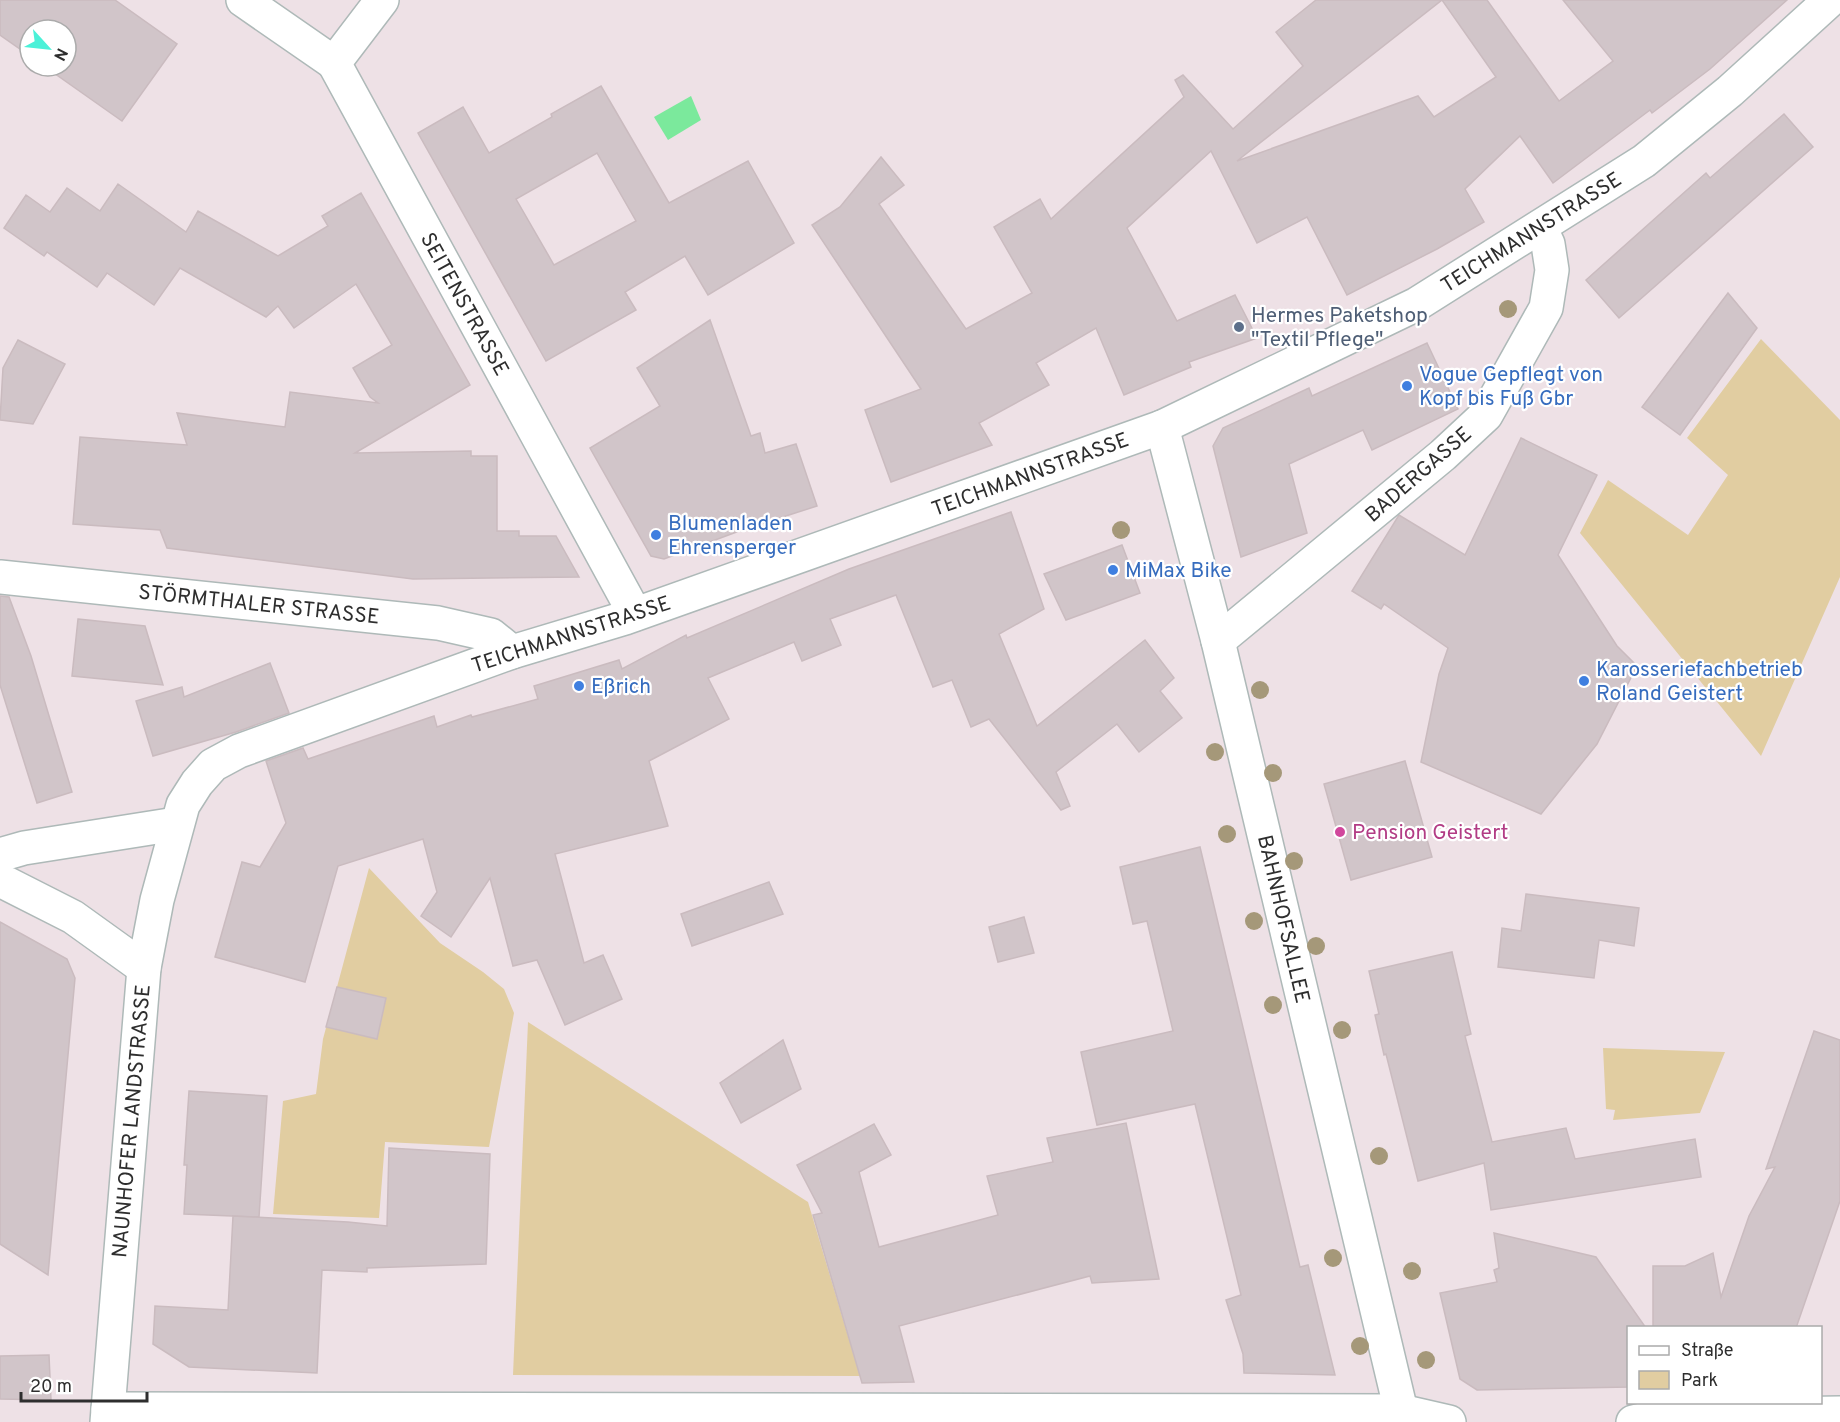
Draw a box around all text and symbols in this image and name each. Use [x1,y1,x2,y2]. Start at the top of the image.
north arrow [18,18,78,78]
text: N [48,44,71,64]
street label: TEICHMANNSTRASSE [1436,167,1627,300]
street label: SEITENSTRASSE [413,228,514,381]
place label: Hermes Paketshop "Textil Pflege" [1251,303,1428,354]
marker: Hermes Paketshop "Textil Pflege" [1232,320,1246,334]
place label: Vogue Gepflegt von Kopf bis Fuß Gbr [1419,362,1603,413]
marker: Vogue Gepflegt von Kopf bis Fuß Gbr [1400,379,1414,393]
street label: BADERGASSE [1360,421,1478,529]
street label: TEICHMANNSTRASSE [928,427,1133,524]
place label: Blumenladen Ehrensperger [668,511,796,562]
marker: Blumenladen Ehrensperger [649,528,663,542]
place label: MiMax Bike [1125,558,1232,585]
marker: MiMax Bike [1106,563,1120,577]
street label: STÖRMTHALER STRASSE [137,579,381,632]
street label: TEICHMANNSTRASSE [468,590,674,680]
place label: Karosseriefachbetrieb Roland Geistert [1596,657,1803,708]
place label: Eßrich [591,674,651,701]
marker: Karosseriefachbetrieb Roland Geistert [1577,674,1591,688]
marker: Eßrich [572,679,586,693]
place label: Pension Geistert [1352,820,1509,847]
marker: Pension Geistert [1333,825,1347,839]
street label: BAHNHOFSALLEE [1250,833,1315,1006]
street label: NAUNHOFER LANDSTRASSE [107,983,158,1259]
legend [1627,1326,1822,1404]
text: Straße [1681,1340,1733,1363]
scale bar [21,1365,147,1403]
text: Park [1681,1370,1718,1393]
text: 20 m [30,1376,72,1399]

